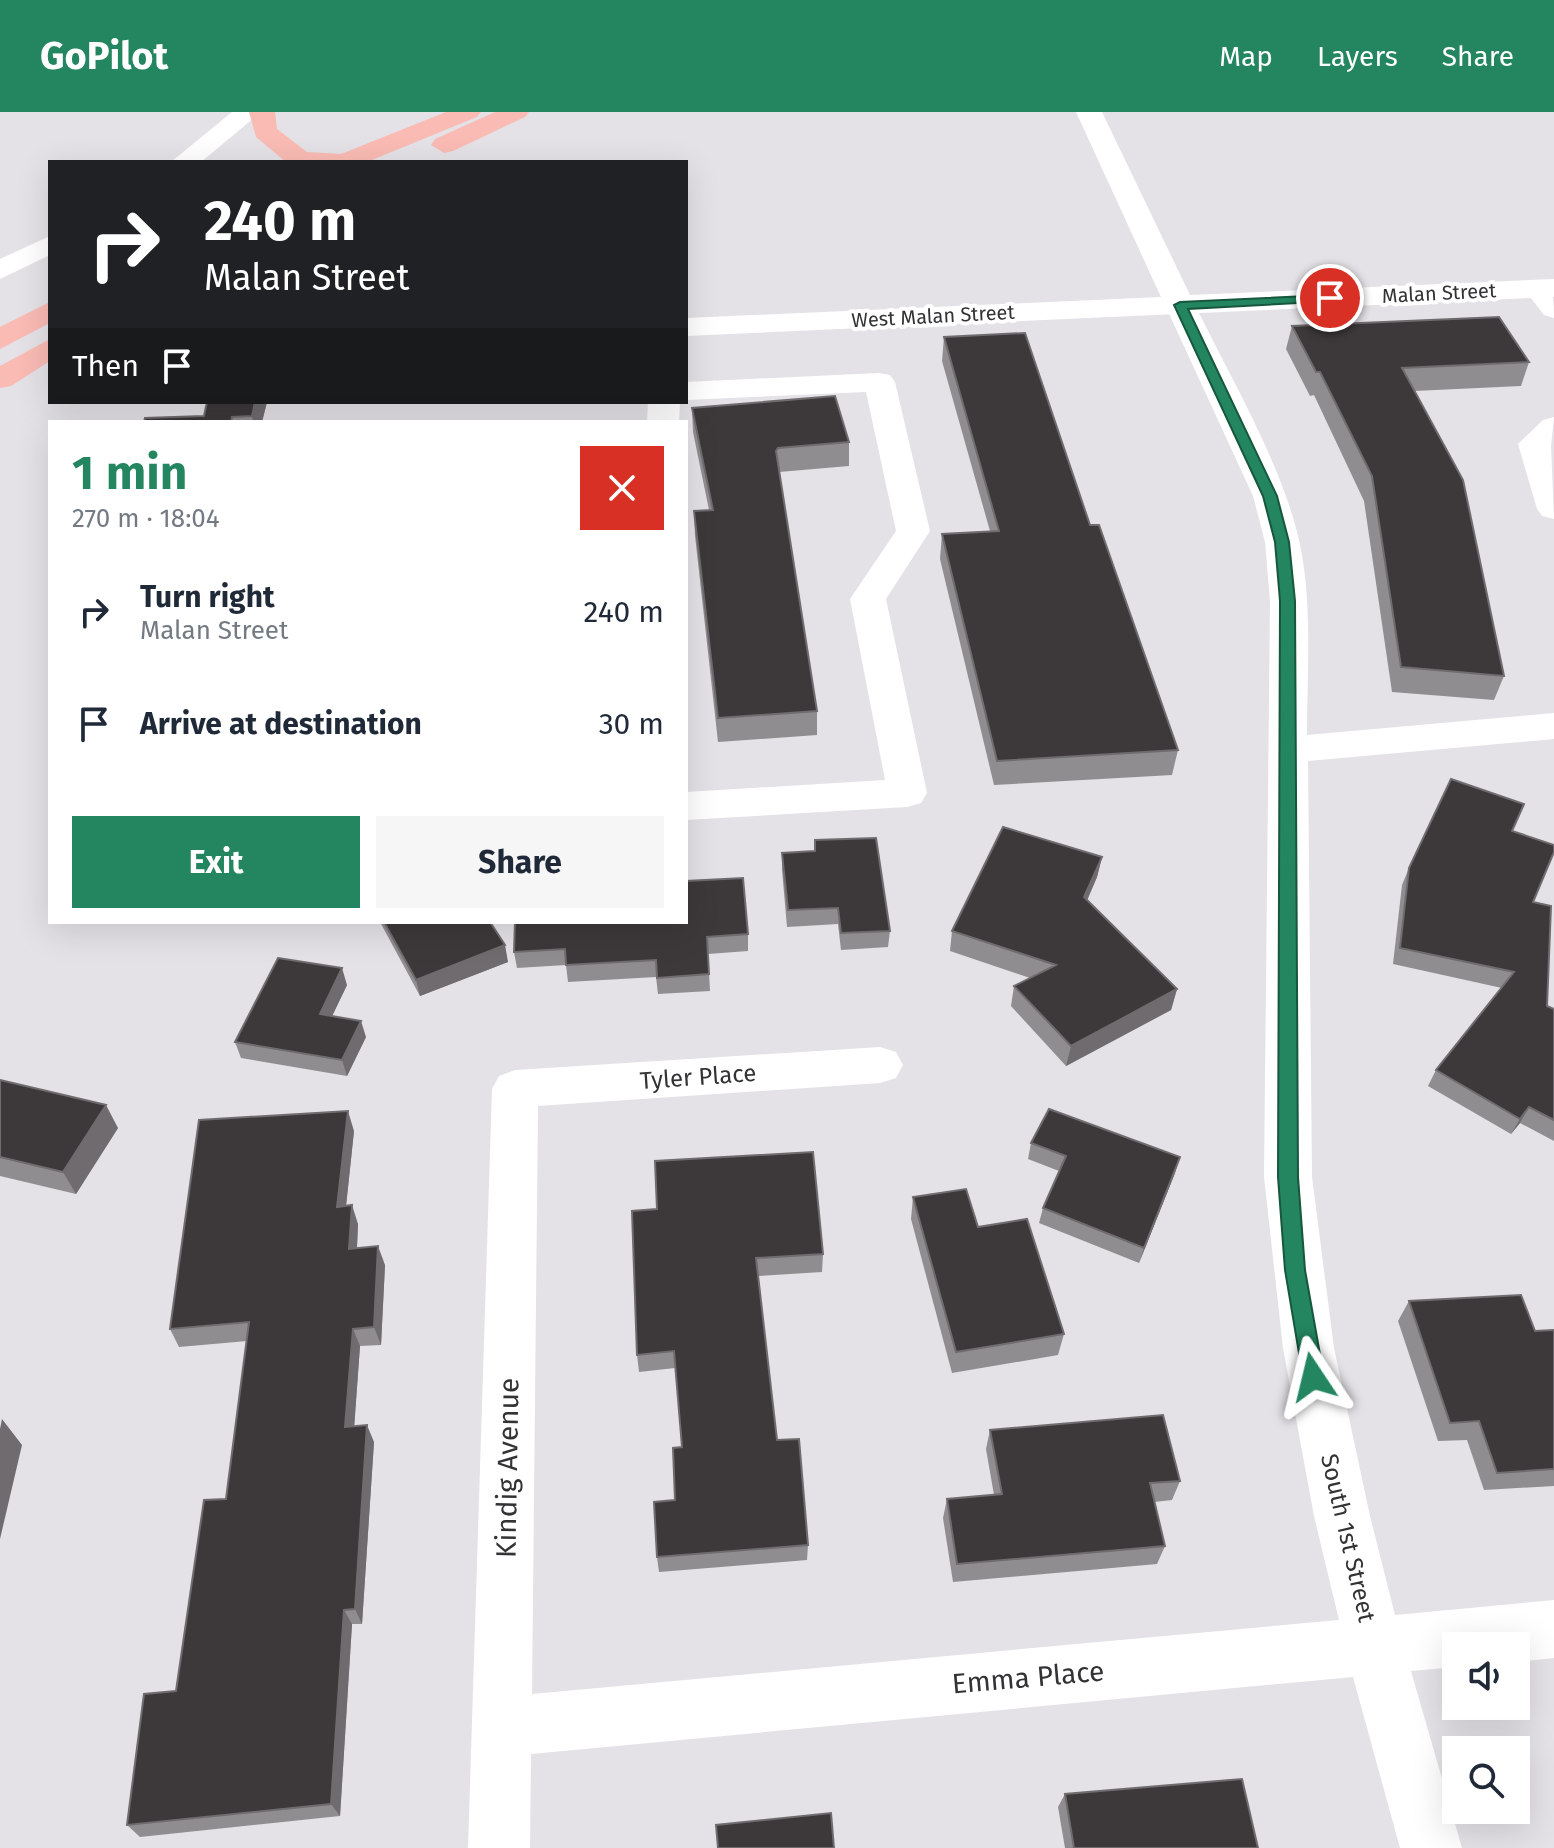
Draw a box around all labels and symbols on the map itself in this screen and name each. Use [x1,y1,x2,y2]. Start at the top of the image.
pin [1296,264,1364,332]
street label: Malan Street [1381,278,1497,308]
street label: West Malan Street [851,300,1016,332]
street label: Tyler Place [639,1059,757,1095]
position arrow [1271,1335,1355,1419]
street label: Kindig Avenue [489,1378,526,1558]
street label: South 1st Street [1315,1451,1381,1625]
street label: Emma Place [951,1654,1106,1701]

